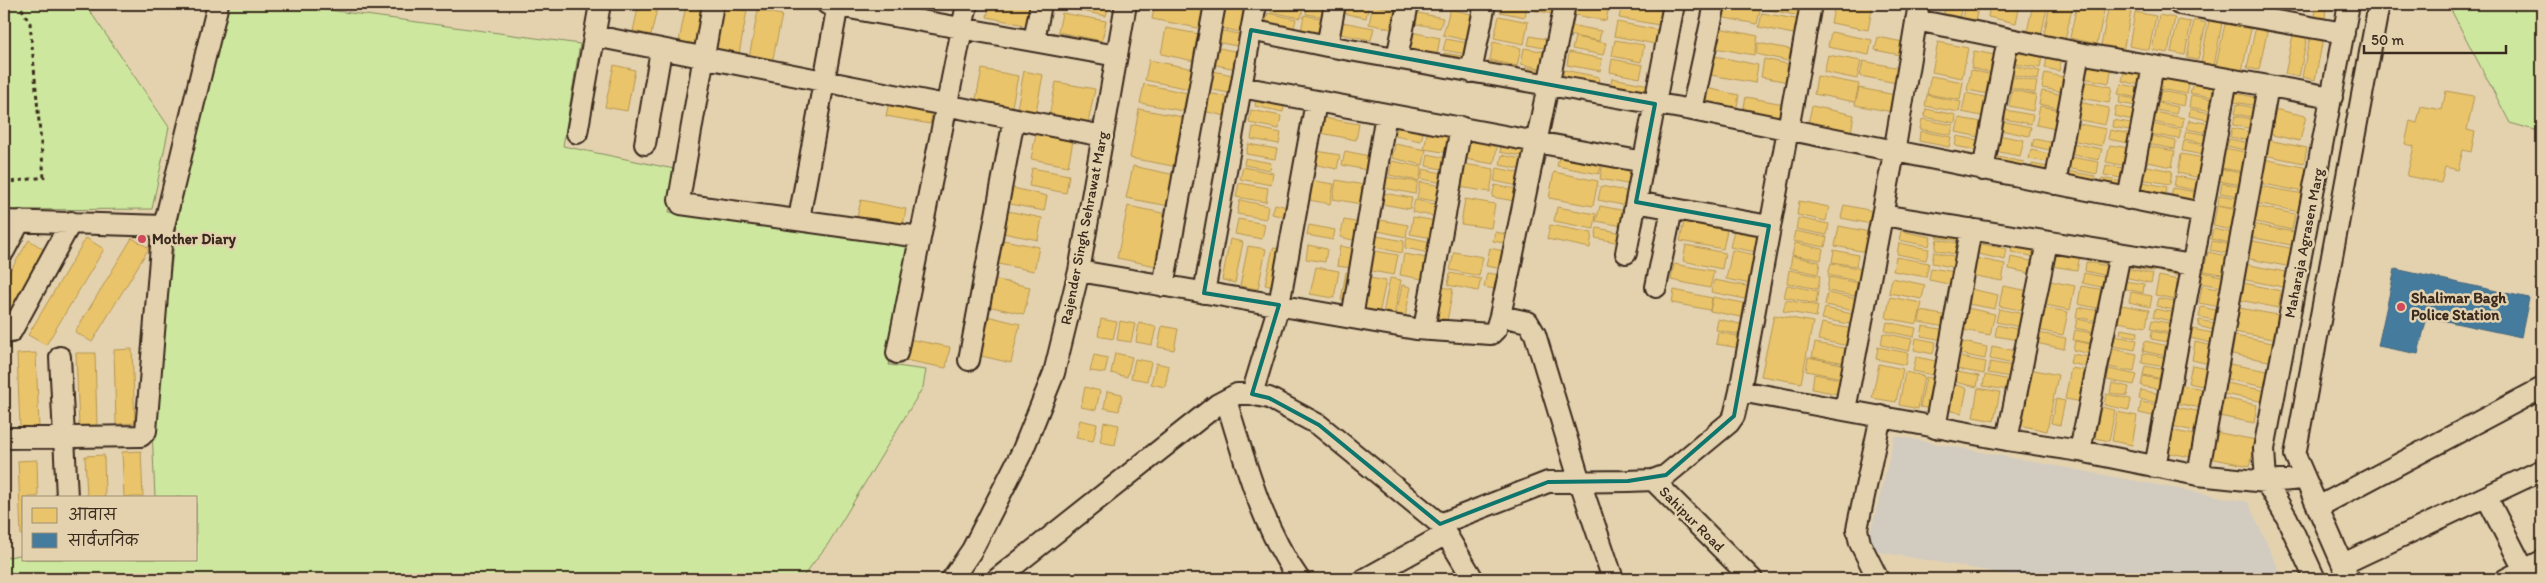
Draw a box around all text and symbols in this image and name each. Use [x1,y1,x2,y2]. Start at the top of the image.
scale bar [2364,22,2506,54]
text: 50 m [2371,31,2404,49]
street label: Rajender Singh Sehrawat Marg [1056,130,1112,326]
street label: Maharaja Agrasen Marg [2281,166,2327,320]
place label: Mother Diary [152,230,237,249]
marker: Mother Diary [136,233,148,245]
place label: Shalimar Bagh Police Station [2411,289,2507,324]
marker: Shalimar Bagh Police Station [2395,301,2407,313]
street label: Sahipur Road [1655,482,1729,556]
legend [22,496,198,560]
text: आवास [68,506,117,524]
text: सार्वजनिक [67,529,140,550]

